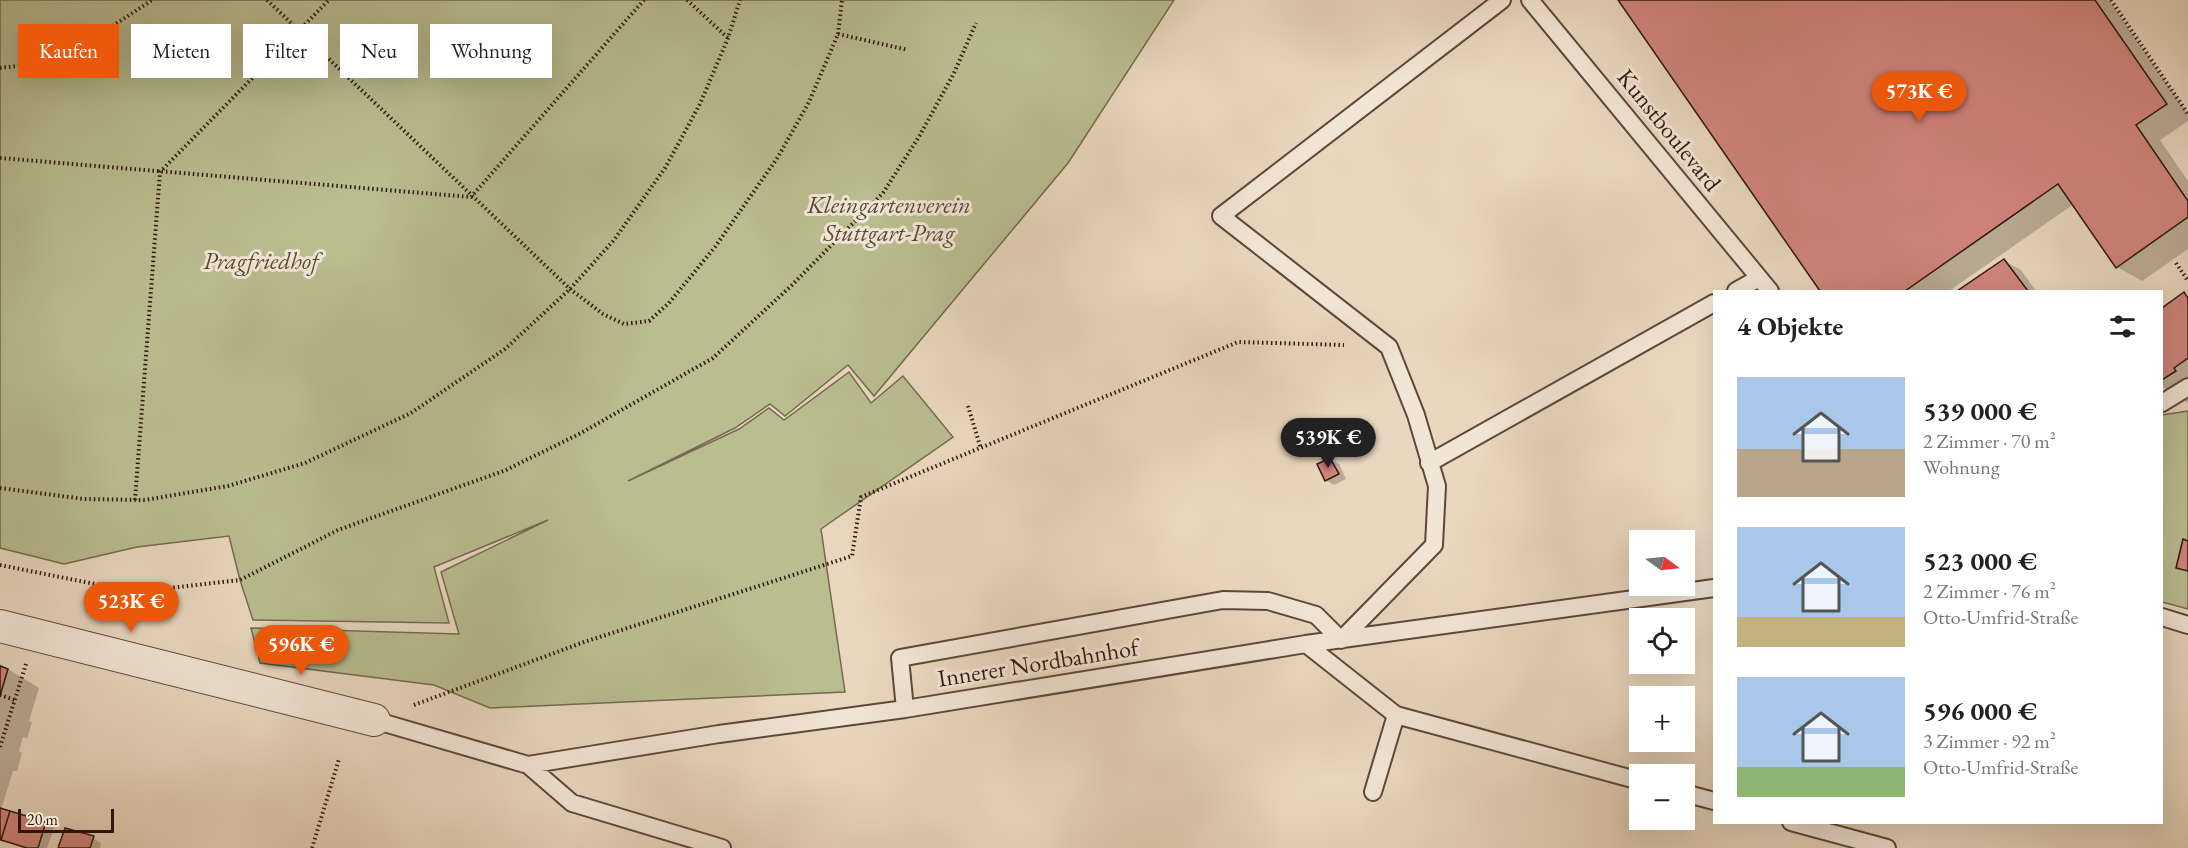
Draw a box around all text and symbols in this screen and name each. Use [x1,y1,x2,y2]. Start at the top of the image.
chip: Kaufen [18,24,119,78]
chip: Mieten [131,24,231,78]
chip: Filter [243,24,328,78]
chip: Neu [340,24,418,78]
chip: Wohnung [430,24,552,78]
street label: Kunstboulevard [1611,62,1729,198]
pin: 573K € [1870,72,1968,123]
text: 573K € [1886,78,1952,104]
park label: Kleingartenverein Stuttgart-Prag [806,189,971,248]
park label: Pragfriedhof [203,245,324,276]
text: 4 Objekte [1737,309,1843,343]
icon: filters [2106,310,2139,343]
text: 539 000 € [1923,394,2037,428]
icon: home [1785,401,1857,473]
pin: 539K € [1279,418,1377,469]
text: 539K € [1295,424,1361,450]
text: 2 Zimmer · 70 m² [1923,428,2056,454]
text: Wohnung [1923,454,2000,480]
north arrow [1629,530,1695,596]
map controls [1629,530,1695,830]
text: 523 000 € [1923,544,2037,578]
icon: home [1785,551,1857,623]
text: 2 Zimmer · 76 m² [1923,578,2056,604]
pin: 523K € [82,582,180,633]
text: 523K € [98,588,164,614]
text: Otto-Umfrid-Straße [1923,604,2078,630]
button: locate [1629,608,1695,674]
pin: 596K € [252,625,350,676]
text: 596K € [268,631,334,657]
street label: Innerer Nordbahnhof [936,631,1144,694]
button: + [1629,686,1695,752]
text: 596 000 € [1923,694,2037,728]
icon: home [1785,701,1857,773]
text: 3 Zimmer · 92 m² [1923,728,2056,754]
text: Otto-Umfrid-Straße [1923,754,2078,780]
button: − [1629,764,1695,830]
scale bar [18,806,114,834]
text: 20 m [27,809,58,830]

